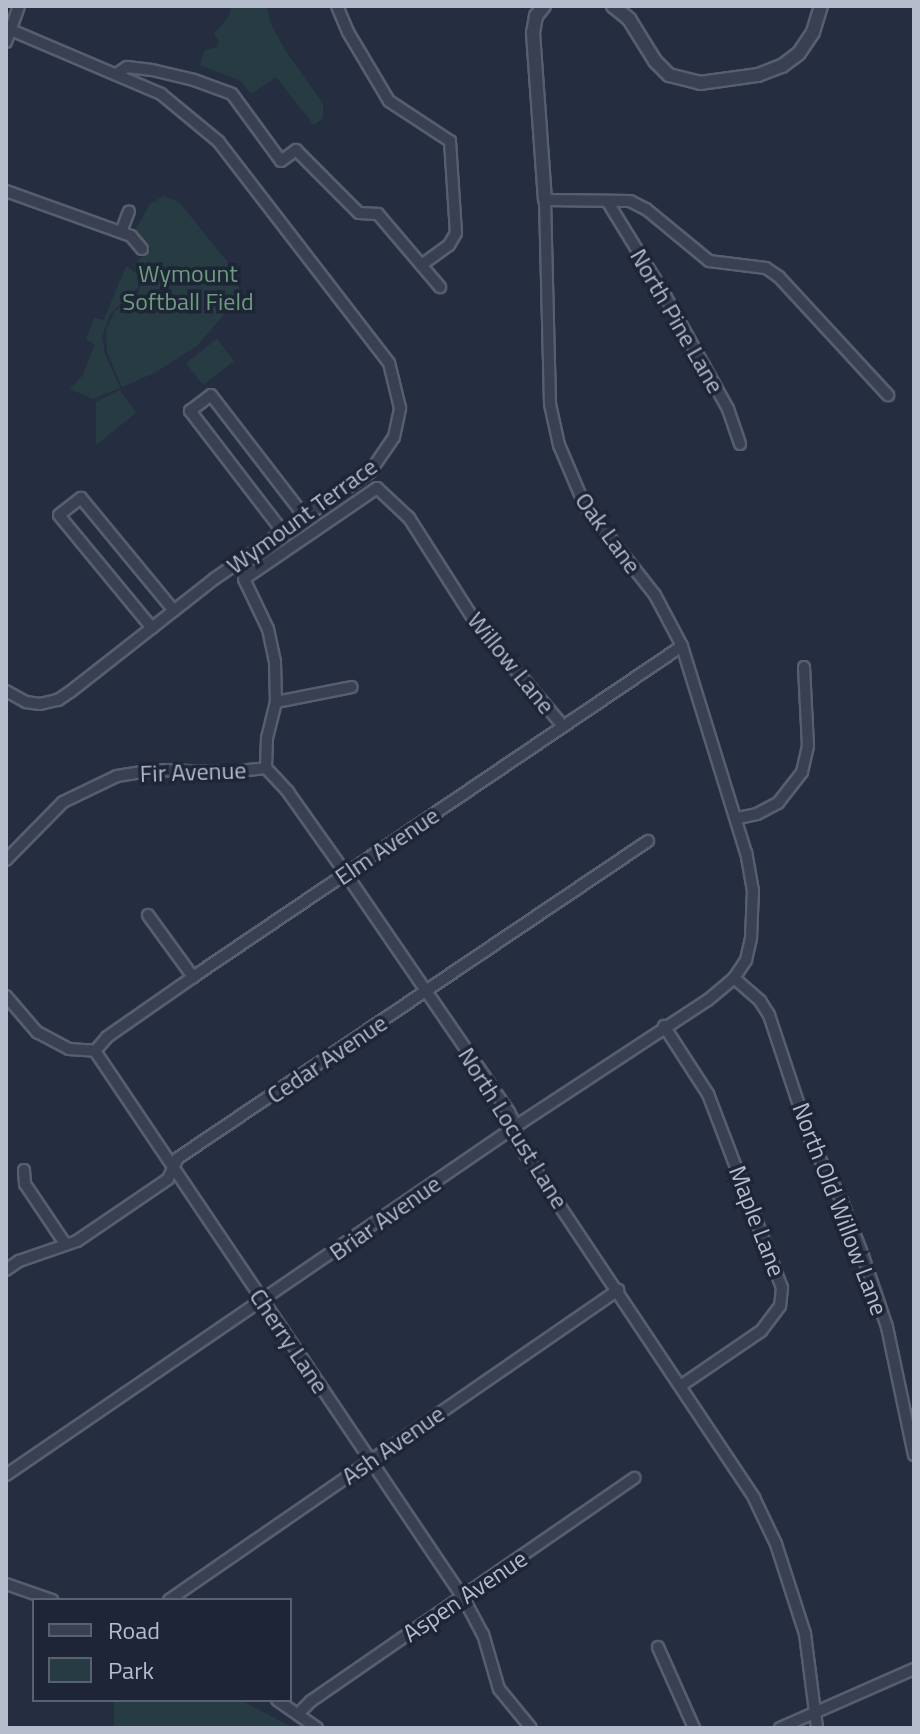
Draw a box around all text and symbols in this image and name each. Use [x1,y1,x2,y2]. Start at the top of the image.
street label: North Pine Lane [624,244,730,398]
park label: Wymount Softball Field [122,260,254,316]
street label: Wymount Terrace [221,452,383,580]
street label: Oak Lane [569,487,647,579]
street label: Willow Lane [461,606,561,720]
street label: Fir Avenue [139,756,247,788]
street label: Elm Avenue [330,801,444,891]
street label: Cedar Avenue [262,1008,392,1110]
street label: North Locust Lane [452,1042,574,1214]
street label: North Old Willow Lane [786,1099,894,1319]
street label: Maple Lane [723,1162,791,1280]
street label: Briar Avenue [324,1169,446,1267]
street label: Cherry Lane [243,1283,335,1399]
street label: Ash Avenue [336,1399,450,1491]
street label: Aspen Avenue [397,1544,533,1648]
legend [32,1598,292,1702]
text: Road [108,1612,160,1648]
text: Park [108,1652,154,1688]

